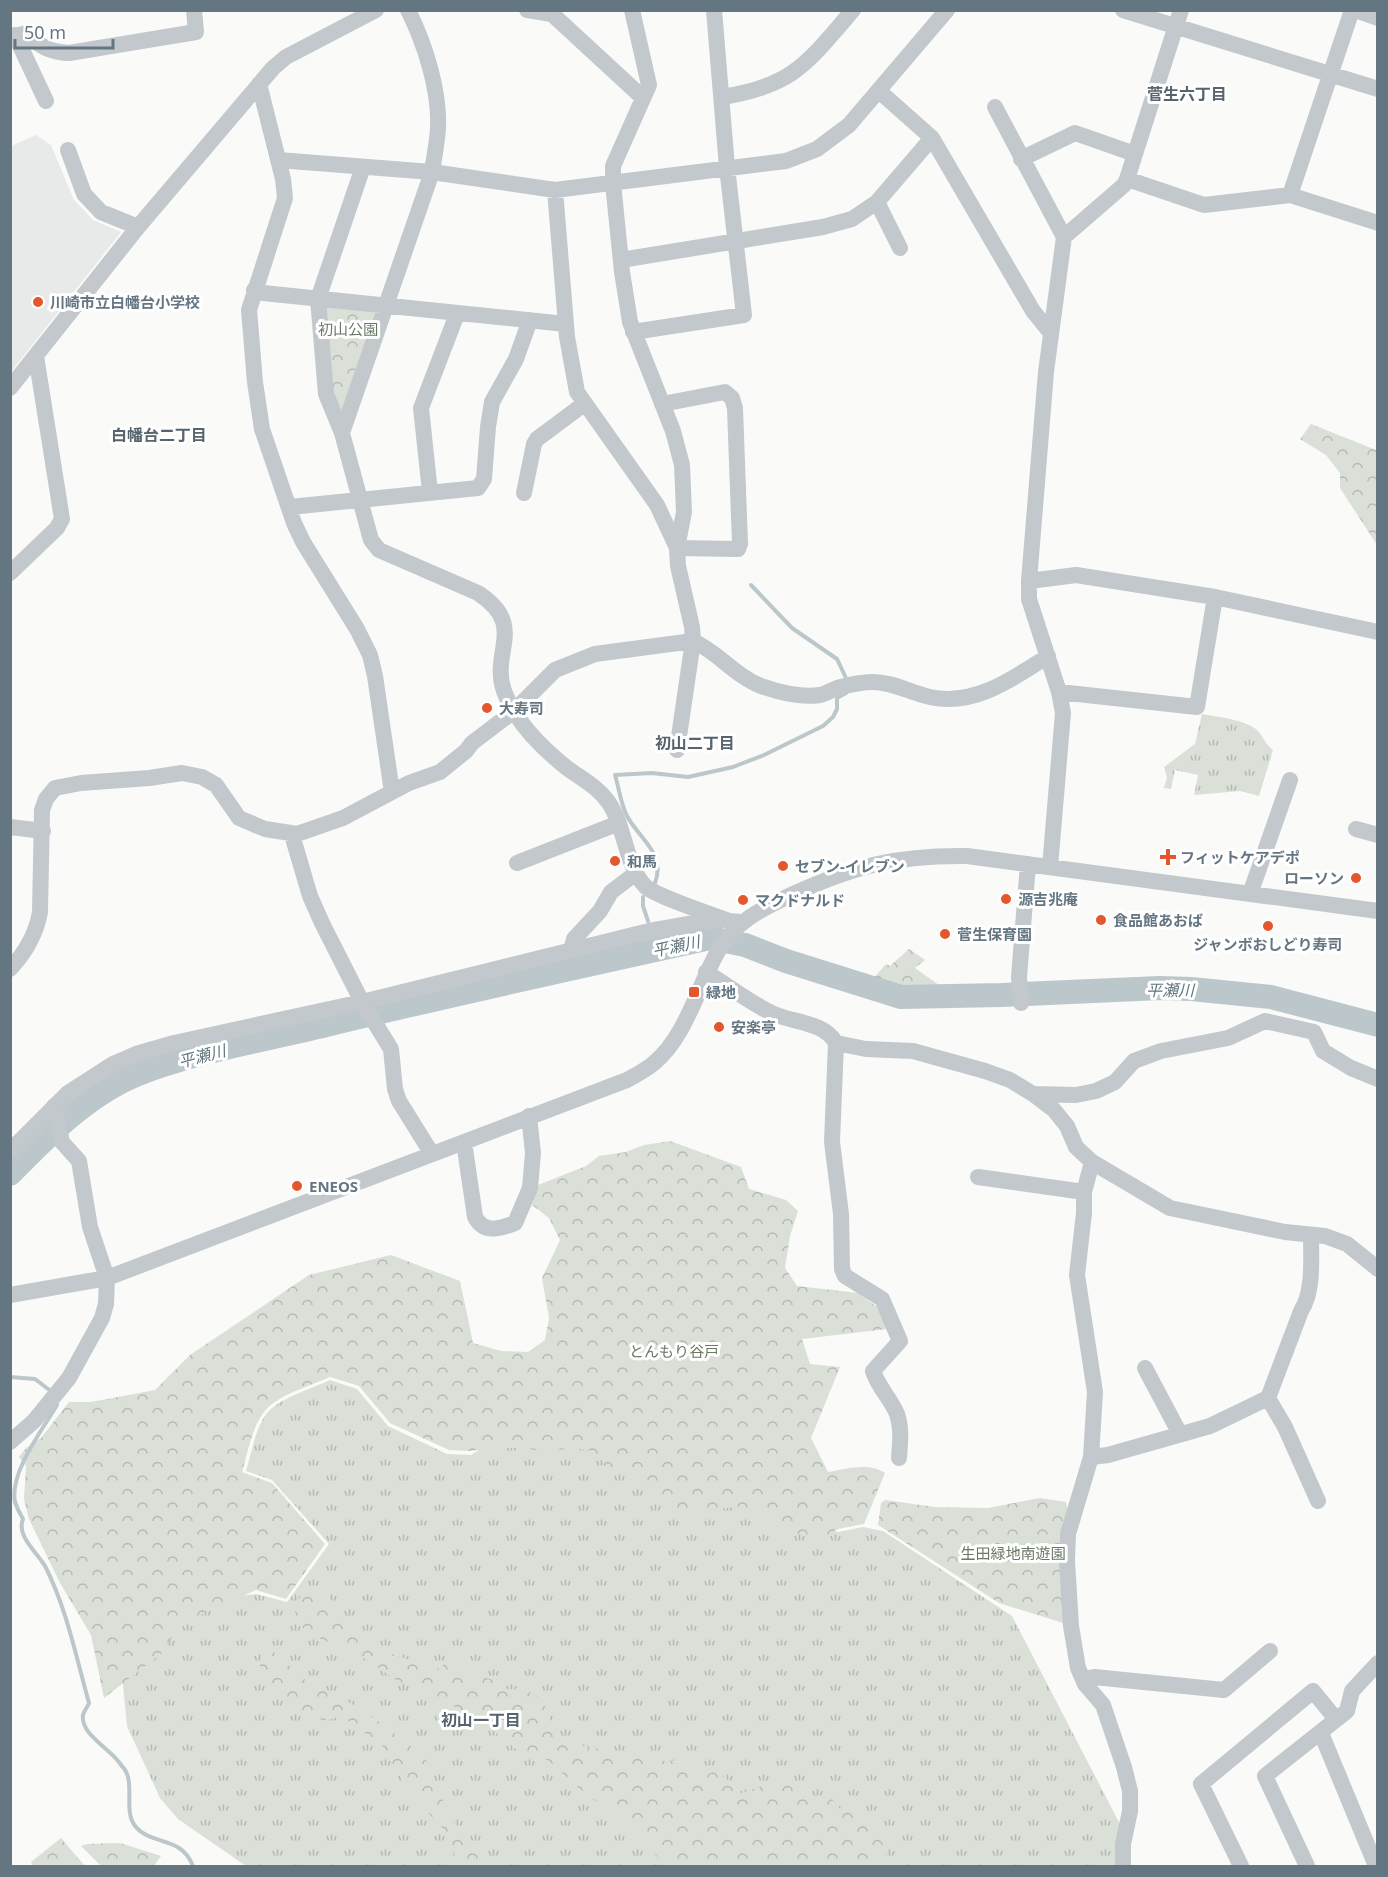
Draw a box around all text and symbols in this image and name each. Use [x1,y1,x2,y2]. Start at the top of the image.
scale bar [15,12,112,50]
text: 50 m [24,20,66,44]
district label: 菅生六丁目 [1147,83,1227,105]
place label: 川崎市立白幡台小学校 [50,292,200,312]
marker: 川崎市立白幡台小学校 [31,295,45,309]
park label: 初山公園 [318,319,378,339]
district label: 白幡台二丁目 [111,424,207,446]
place label: 大寿司 [499,698,544,718]
marker: 大寿司 [480,701,494,715]
district label: 初山二丁目 [655,732,735,754]
place label: フィットケアデポ [1180,847,1300,867]
marker: フィットケアデポ [1161,850,1175,864]
place label: 和馬 [627,851,657,871]
marker: 和馬 [608,854,622,868]
place label: セブン-イレブン [795,856,905,876]
marker: セブン-イレブン [776,859,790,873]
place label: ローソン [1284,868,1344,888]
marker: ローソン [1349,871,1363,885]
place label: 源吉兆庵 [1018,889,1078,909]
place label: マクドナルド [755,890,845,910]
marker: 源吉兆庵 [999,892,1013,906]
marker: マクドナルド [736,893,750,907]
place label: 食品館あおば [1113,910,1203,930]
marker: 食品館あおば [1094,913,1108,927]
marker: ジャンボおしどり寿司 [1261,919,1275,933]
place label: 菅生保育園 [957,924,1032,944]
marker: 菅生保育園 [938,927,952,941]
water label: 平瀬川 [650,930,704,962]
place label: ジャンボおしどり寿司 [1193,934,1343,954]
water label: 平瀬川 [1146,979,1196,1001]
place label: 緑地 [706,982,736,1002]
marker: 緑地 [687,985,701,999]
place label: 安楽亭 [731,1017,776,1037]
marker: 安楽亭 [712,1020,726,1034]
water label: 平瀬川 [176,1039,230,1073]
place label: ENEOS [309,1176,358,1196]
marker: ENEOS [290,1179,304,1193]
park label: とんもり谷戸 [629,1341,719,1361]
park label: 生田緑地南遊園 [960,1543,1066,1563]
district label: 初山一丁目 [441,1709,521,1731]

